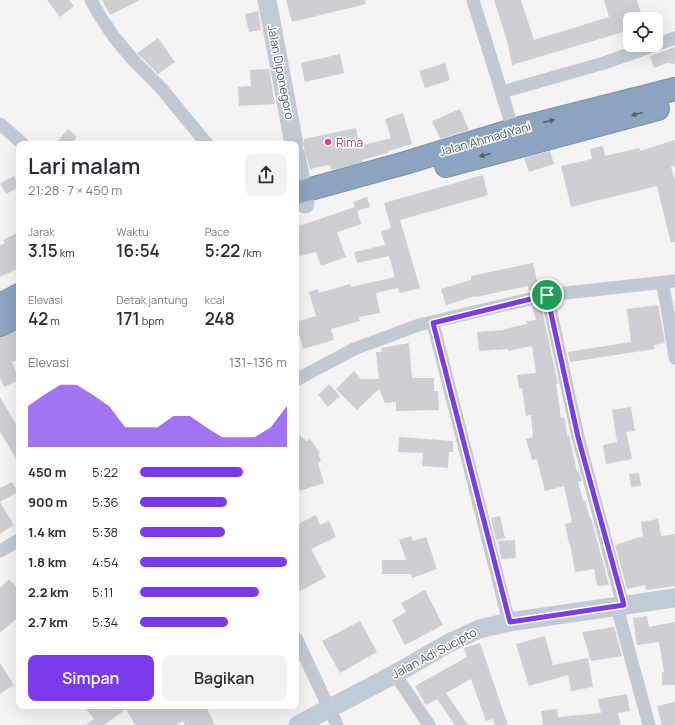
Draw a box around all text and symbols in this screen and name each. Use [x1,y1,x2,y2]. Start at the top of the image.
map controls [623,12,663,52]
button: locate [623,12,663,52]
street label: Jalan Diponegoro [264,23,298,121]
one-way arrow [631,112,644,118]
street label: Jalan Ahmad Yani [437,118,533,160]
one-way arrow [543,118,555,124]
place label: Rima [336,134,363,151]
marker: Rima [323,137,333,147]
text: Lari malam [28,151,141,181]
one-way arrow [478,152,490,158]
button: share [245,154,287,196]
text: 21:28 · 7 × 450 m [28,181,122,199]
text: Jarak [28,224,55,239]
text: Waktu [116,224,149,239]
text: Pace [205,224,230,239]
text: 3.15 [28,239,58,262]
text: 16:54 [116,239,160,262]
text: 5:22 [205,239,240,262]
text: km [58,245,75,260]
text: /km [240,245,261,260]
pin [530,278,564,312]
icon: arrive [536,284,558,306]
text: Elevasi [28,292,63,307]
text: Detak jantung [116,292,188,307]
text: kcal [205,292,225,307]
text: 42 [28,307,48,330]
text: 171 [116,307,140,330]
text: 248 [205,307,235,330]
text: m [48,313,60,328]
text: bpm [140,313,164,328]
text: Elevasi [28,353,69,371]
text: 131–136 m [229,353,287,371]
text: 450 m [28,463,66,481]
text: 5:22 [92,463,118,481]
text: 900 m [28,493,67,511]
text: 5:36 [92,493,119,511]
text: 1.4 km [28,523,66,541]
text: 5:38 [92,523,118,541]
text: 1.8 km [28,553,66,571]
text: 4:54 [92,553,119,571]
text: 2.2 km [28,583,69,601]
text: 5:11 [92,583,114,601]
text: 2.7 km [28,613,68,631]
text: 5:34 [92,613,118,631]
street label: Jalan Adi Sucipto [389,623,479,683]
button: Simpan [28,655,154,701]
button: Bagikan [162,655,287,701]

